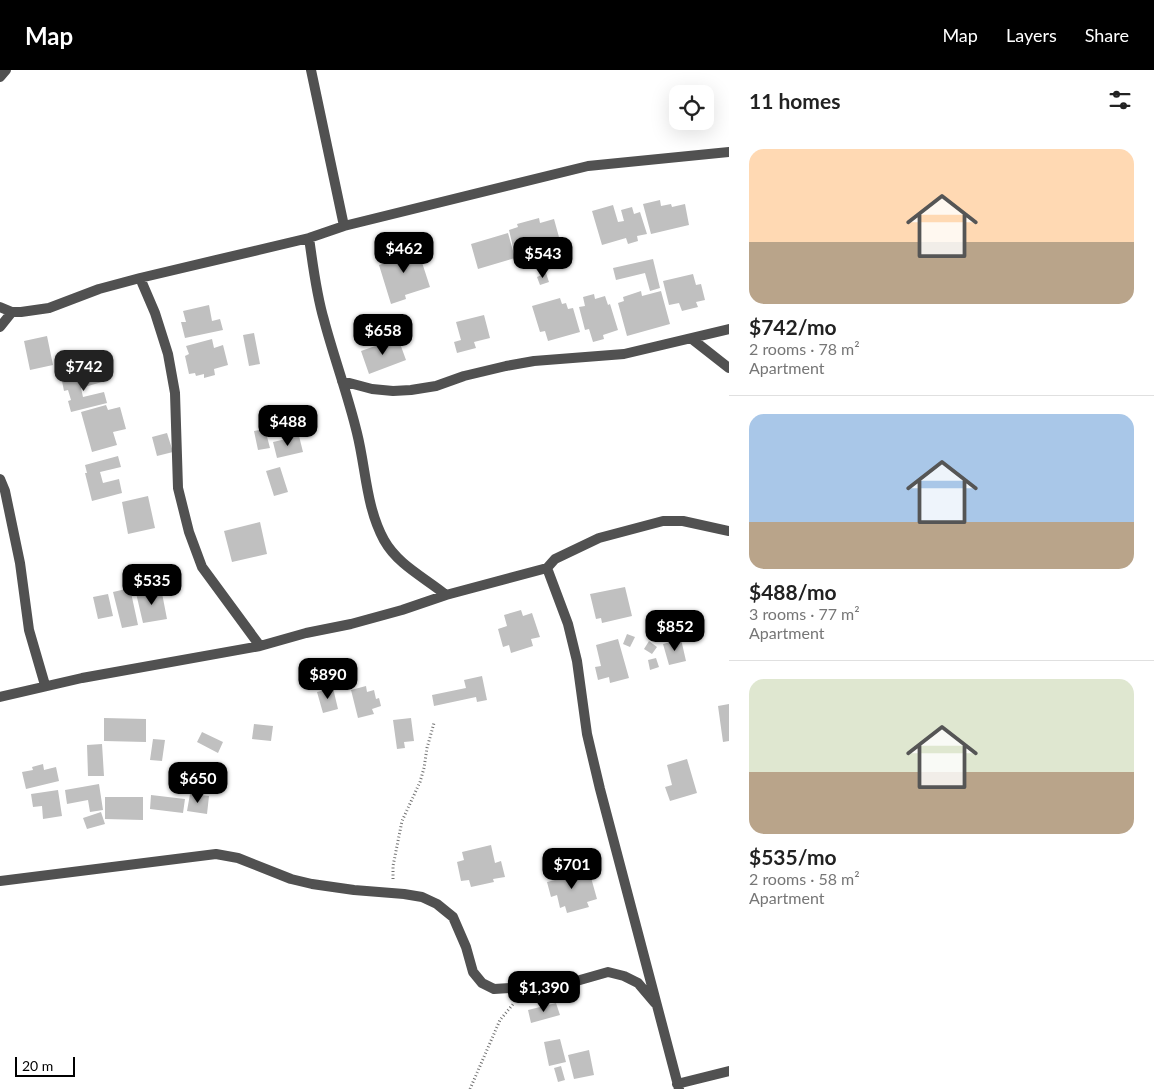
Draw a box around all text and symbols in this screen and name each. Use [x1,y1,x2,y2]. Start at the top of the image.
text: Map [25,21,73,50]
text: Map [942,24,978,46]
text: Layers [1006,24,1057,46]
text: Share [1085,24,1129,46]
map controls [669,85,714,130]
button: locate [669,85,714,130]
icon: filters [1106,86,1134,114]
text: 11 homes [749,88,840,113]
icon: home [897,181,987,271]
pin: $462 [374,232,434,274]
pin: $543 [513,236,573,279]
text: $462 [385,238,423,257]
text: $543 [524,243,562,262]
pin: $658 [353,314,413,356]
text: $742/mo [749,314,837,339]
text: $658 [364,320,402,339]
text: 2 rooms · 78 m² [749,339,860,358]
pin: $742 [54,350,114,392]
text: $742 [65,356,103,375]
text: Apartment [749,358,824,377]
pin: $488 [258,404,318,447]
text: $488 [269,411,307,430]
icon: home [897,447,987,537]
pin: $535 [122,564,182,606]
text: $535 [133,570,171,589]
text: $488/mo [749,579,837,604]
text: 3 rooms · 77 m² [749,604,860,623]
pin: $852 [645,610,705,652]
text: $852 [656,616,694,635]
text: Apartment [749,623,824,642]
pin: $890 [298,658,358,700]
text: $890 [309,664,347,683]
icon: home [897,712,987,802]
pin: $650 [168,762,228,804]
text: $650 [179,768,217,787]
text: $535/mo [749,844,837,869]
pin: $701 [542,848,602,890]
text: $701 [553,854,591,873]
text: 2 rooms · 58 m² [749,869,860,888]
text: Apartment [749,888,824,907]
pin: $1,390 [503,970,585,1013]
text: $1,390 [519,977,569,996]
scale bar [15,1054,75,1077]
text: 20 m [22,1057,53,1074]

